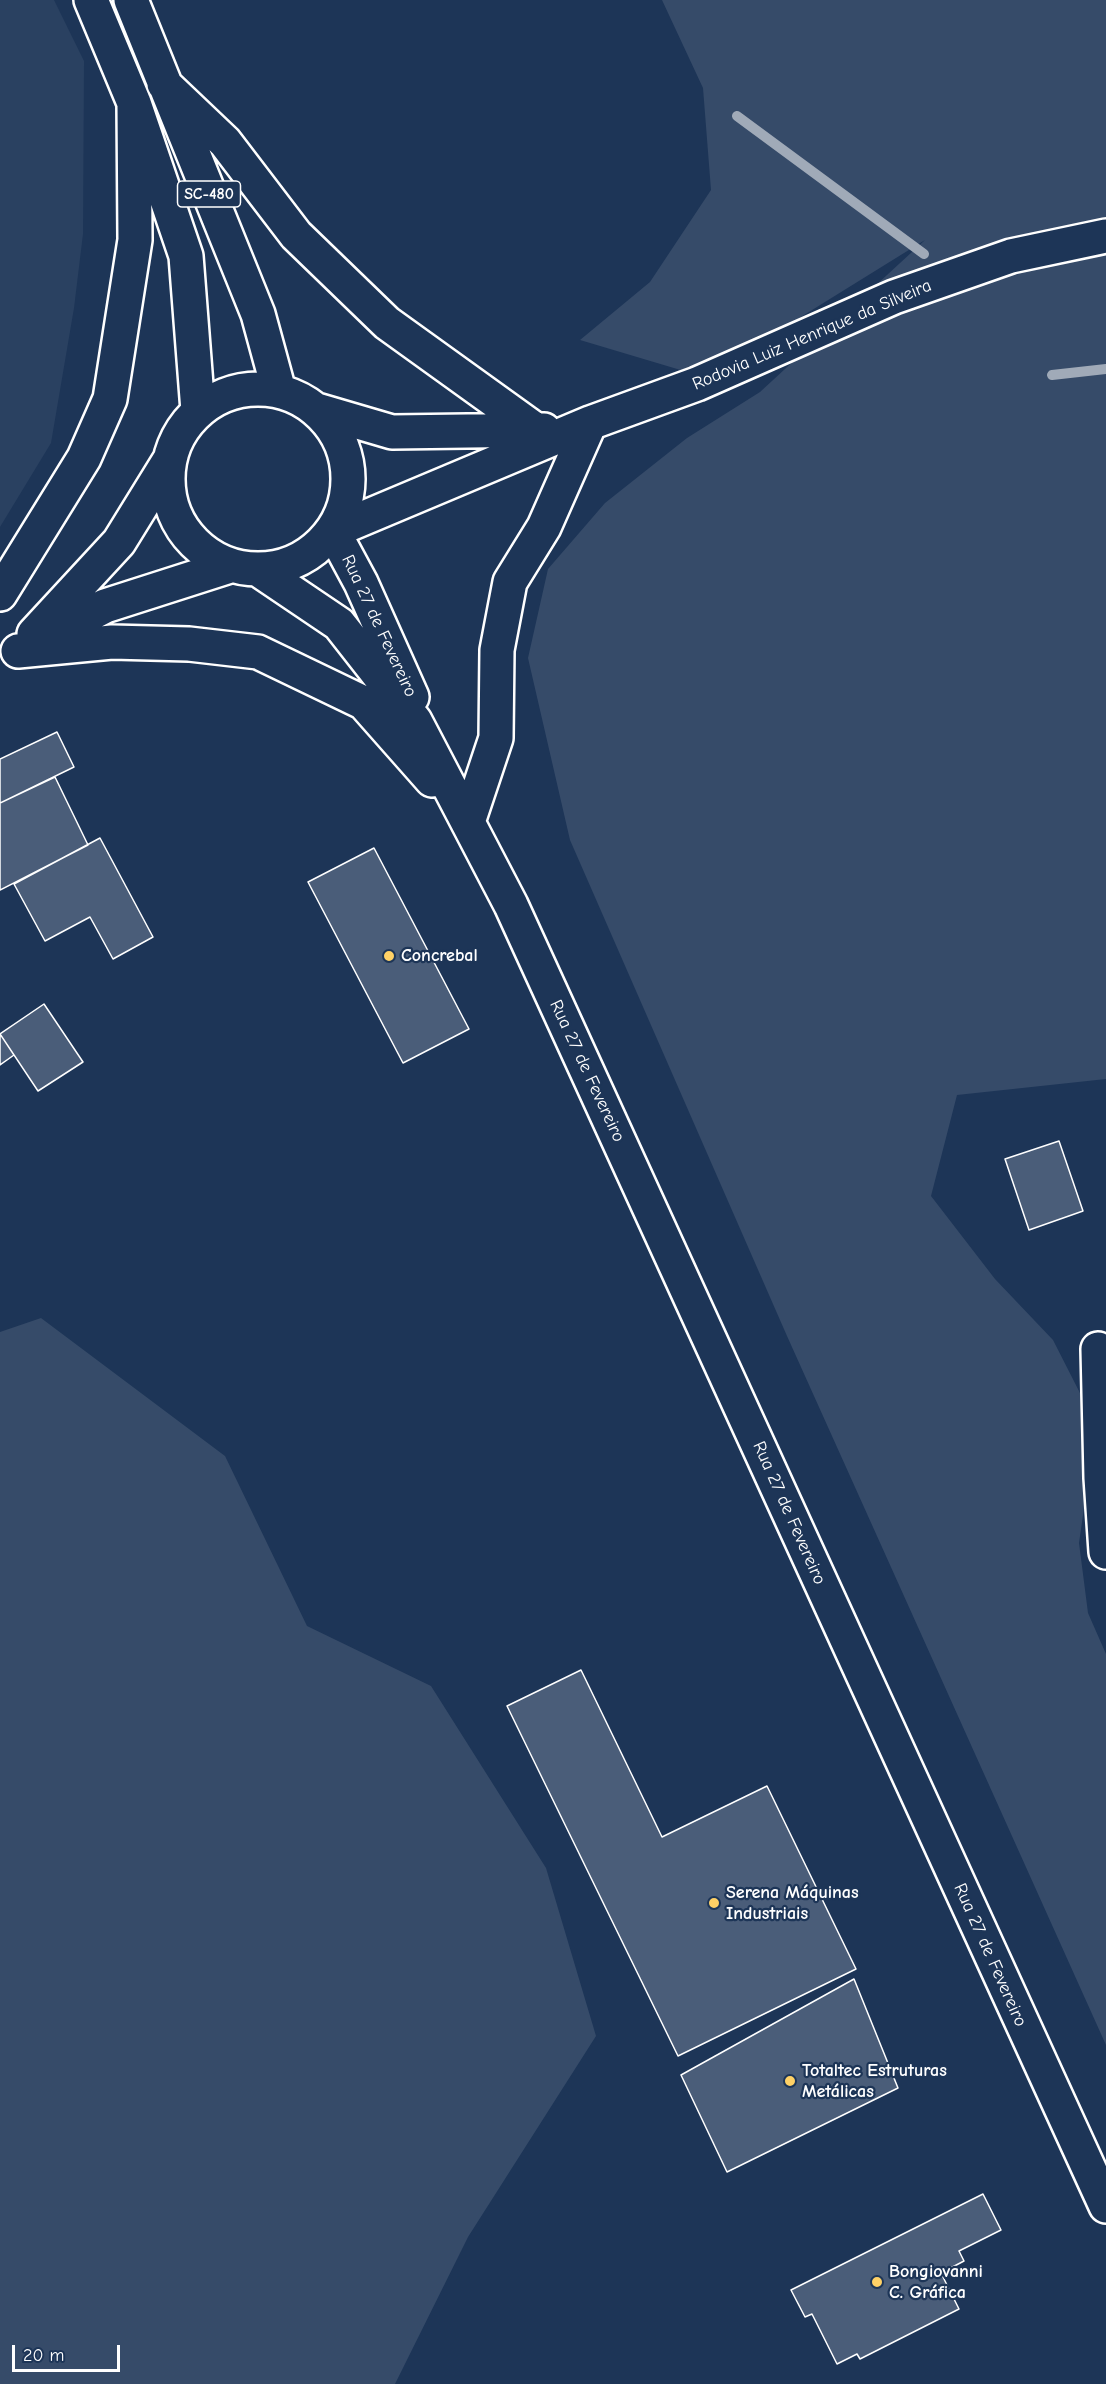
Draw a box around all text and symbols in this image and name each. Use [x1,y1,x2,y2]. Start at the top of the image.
road number: SC-480 [178,181,240,207]
street label: Rodovia Luiz Henrique da Silveira [689,275,935,395]
street label: Rua 27 de Fevereiro [337,551,421,701]
place label: Concrebal [401,945,478,967]
marker: Concrebal [382,949,396,963]
street label: Rua 27 de Fevereiro [545,996,629,1146]
street label: Rua 27 de Fevereiro [748,1438,830,1588]
street label: Rua 27 de Fevereiro [949,1880,1031,2030]
place label: Serena Máquinas Industriais [726,1882,859,1924]
marker: Serena Máquinas Industriais [707,1896,721,1910]
place label: Totaltec Estruturas Metálicas [802,2060,947,2102]
marker: Totaltec Estruturas Metálicas [783,2074,797,2088]
place label: Bongiovanni C. Gráfica [889,2261,983,2304]
marker: Bongiovanni C. Gráfica [870,2275,884,2289]
scale bar [15,2333,123,2371]
text: 20 m [23,2345,64,2366]

